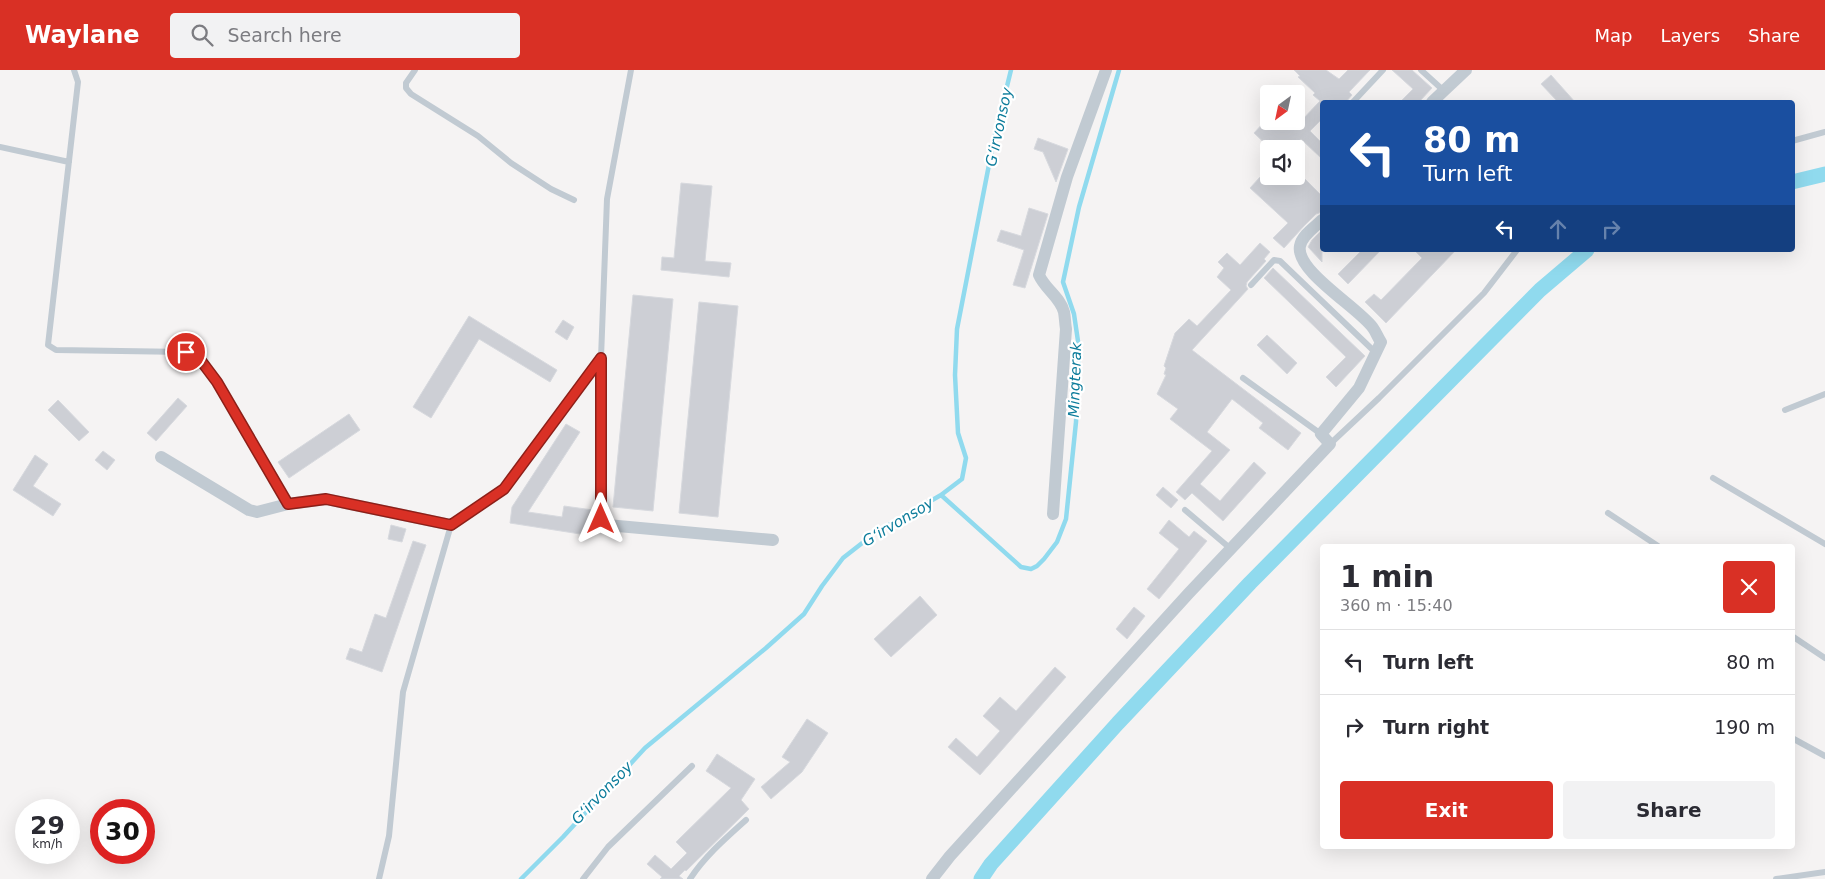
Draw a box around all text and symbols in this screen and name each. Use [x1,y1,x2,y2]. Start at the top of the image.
search box [170,13,520,58]
text: Waylane [25,21,140,49]
icon: search [188,21,216,49]
text: Search here [228,24,342,46]
text: Map [1594,25,1632,46]
text: Layers [1660,25,1720,46]
text: Share [1748,25,1800,46]
water label: G‘irvonsoy [982,85,1016,168]
north arrow [1260,85,1305,130]
map controls [1260,85,1305,185]
icon: left [1340,120,1405,185]
text: 80 m [1423,120,1520,160]
button: sound [1260,140,1305,185]
text: Turn left [1423,161,1512,186]
icon: left [1491,215,1519,243]
icon: ahead [1544,215,1572,243]
icon: right [1597,215,1625,243]
pin [165,331,207,373]
icon: arrive [172,338,200,366]
water label: Mingterak [1065,341,1085,418]
position arrow [574,492,626,544]
water label: G‘irvonsoy [859,493,938,550]
text: 1 min [1340,559,1434,594]
button: close [1723,561,1775,613]
text: 360 m · 15:40 [1340,596,1453,615]
icon: left [1340,648,1368,676]
text: Turn left [1383,651,1474,673]
text: 80 m [1726,651,1775,673]
icon: right [1340,713,1368,741]
text: Turn right [1383,716,1489,738]
text: 190 m [1714,716,1775,738]
water label: G‘irvonsoy [568,757,637,828]
button: Exit [1340,781,1553,839]
button: Share [1563,781,1775,839]
speed limit sign: 30 [90,799,155,864]
text: 29 [30,811,65,840]
text: km/h [32,837,63,851]

